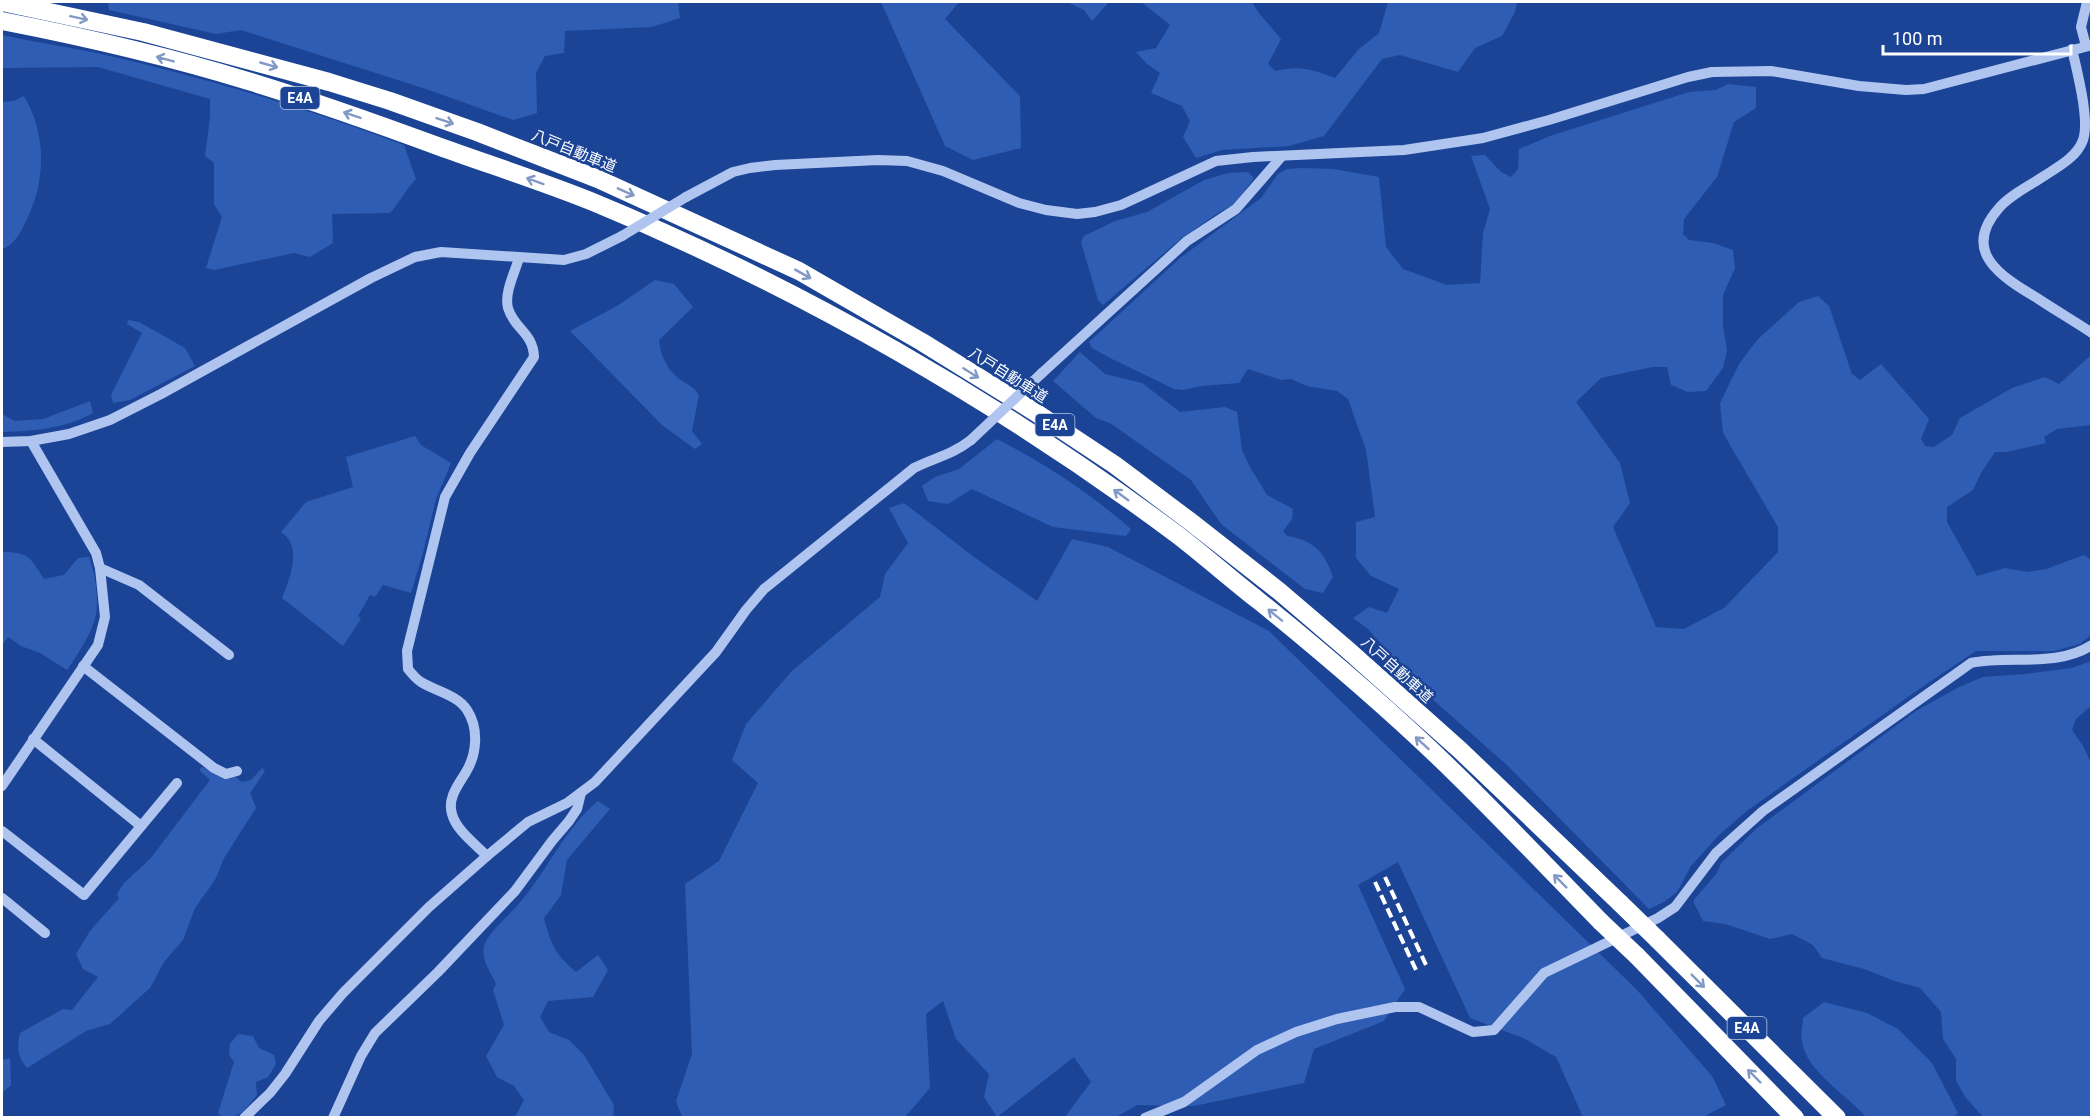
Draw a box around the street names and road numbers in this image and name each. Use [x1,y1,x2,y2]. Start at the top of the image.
road number: E4A [280,87,320,109]
street label: 八戸自動車道 [529,126,619,176]
street label: 八戸自動車道 [965,344,1051,406]
road number: E4A [1036,414,1074,436]
street label: 八戸自動車道 [1358,633,1436,707]
road number: E4A [1728,1017,1766,1039]

